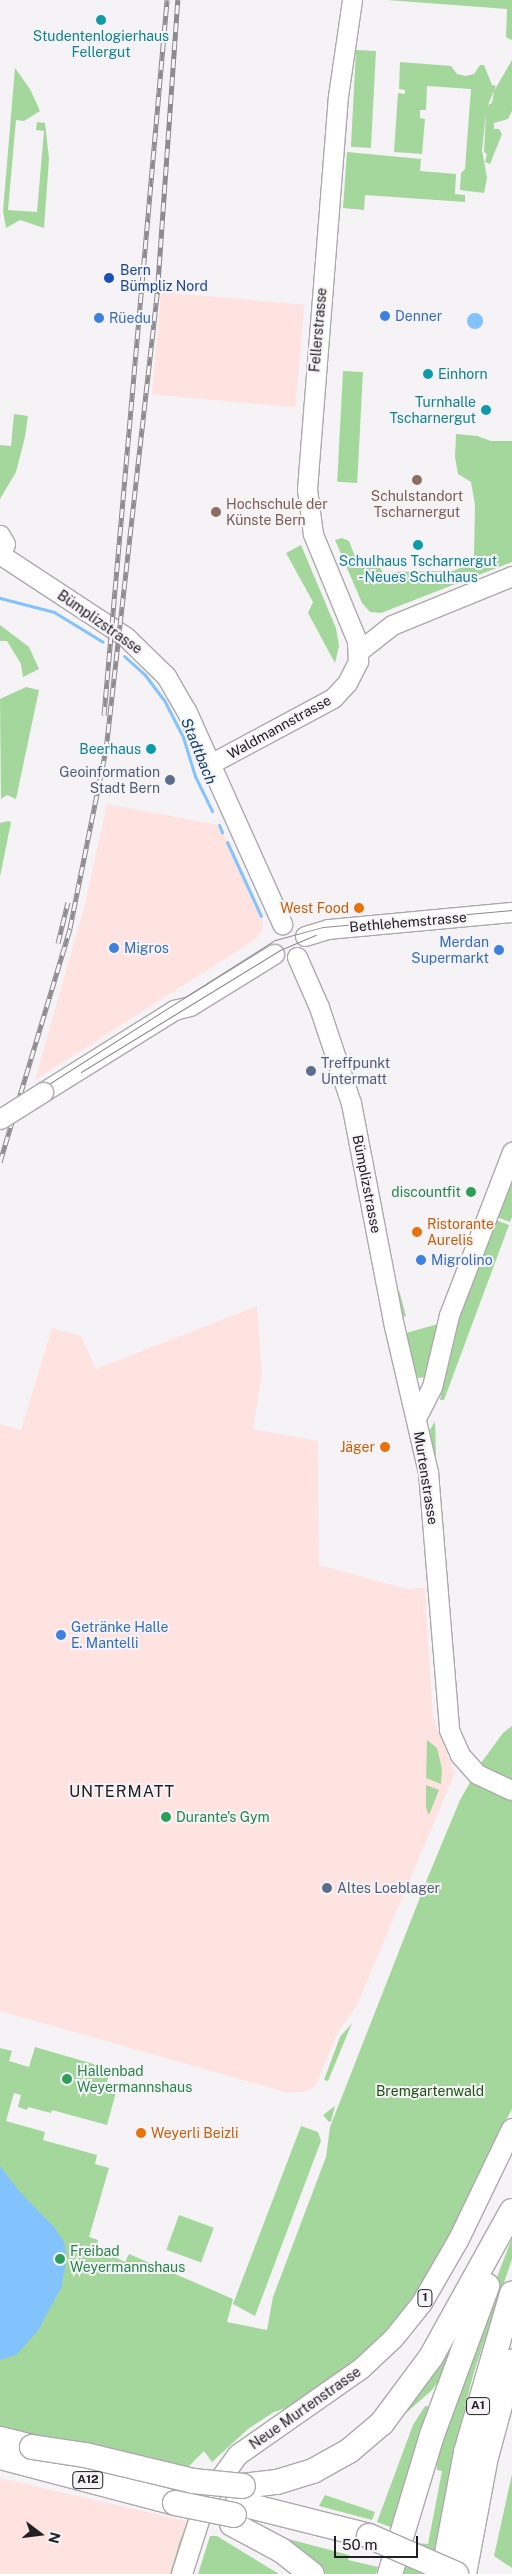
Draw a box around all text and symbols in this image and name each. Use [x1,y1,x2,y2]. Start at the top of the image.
marker: Studentenlogierhaus Fellergut [95,14,107,26]
place label: Studentenlogierhaus Fellergut [33,28,169,60]
place label: Bern Bümpliz Nord [120,262,208,294]
marker: Bern Bümpliz Nord [102,271,116,285]
street label: Fellerstrasse [306,287,330,373]
place label: Denner [395,308,442,324]
place label: Rüedu [109,310,151,326]
marker: Denner [379,310,391,322]
marker: Rüedu [93,312,105,324]
place label: Einhorn [438,366,488,382]
marker: Einhorn [422,368,434,380]
place label: Turnhalle Tscharnergut [389,394,476,427]
marker: Turnhalle Tscharnergut [480,404,492,416]
marker: Schulstandort Tscharnergut [411,474,423,486]
place label: Schulstandort Tscharnergut [371,488,463,520]
place label: Hochschule der Künste Bern [226,496,328,528]
marker: Hochschule der Künste Bern [210,506,222,518]
marker: Schulhaus Tscharnergut - Neues Schulhaus [412,539,424,551]
place label: Schulhaus Tscharnergut - Neues Schulhaus [339,553,497,586]
street label: Bümplizstrasse [54,587,146,657]
street label: Waldmannstrasse [224,692,334,762]
water label: Stadtbach [177,715,221,787]
place label: Beerhaus [79,741,141,757]
marker: Beerhaus [145,743,157,755]
place label: Geoinformation Stadt Bern [59,764,160,796]
marker: Geoinformation Stadt Bern [164,774,176,786]
place label: West Food [280,900,349,916]
marker: West Food [353,902,365,914]
street label: Bethlehemstrasse [349,909,467,935]
place label: Merdan Supermarkt [411,934,489,966]
place label: Migros [124,940,169,956]
marker: Migros [108,942,120,954]
marker: Merdan Supermarkt [493,944,505,956]
place label: Treffpunkt Untermatt [321,1055,390,1088]
marker: Treffpunkt Untermatt [305,1065,317,1077]
street label: Bümplizstrasse [349,1133,385,1235]
place label: discountfit [391,1184,461,1200]
marker: discountfit [465,1186,477,1198]
place label: Ristorante Aurelis [427,1216,494,1248]
marker: Ristorante Aurelis [411,1226,423,1238]
place label: Migrolino [431,1252,493,1268]
marker: Migrolino [415,1254,427,1266]
street label: Murtenstrasse [410,1430,442,1526]
place label: Jäger [340,1439,375,1455]
marker: Jäger [379,1441,391,1453]
place label: Getränke Halle E. Mantelli [71,1619,168,1651]
marker: Getränke Halle E. Mantelli [55,1629,67,1641]
district label: UNTERMATT [68,1782,176,1802]
place label: Durante's Gym [176,1809,270,1825]
marker: Durante's Gym [160,1811,172,1823]
place label: Altes Loeblager [337,1880,440,1896]
marker: Altes Loeblager [321,1882,333,1894]
place label: Hallenbad Weyermannshaus [77,2063,192,2096]
marker: Hallenbad Weyermannshaus [61,2073,73,2085]
park label: Bremgartenwald [376,2083,484,2099]
place label: Weyerli Beizli [151,2125,239,2141]
marker: Weyerli Beizli [135,2127,147,2139]
place label: Freibad Weyermannshaus [70,2243,185,2276]
marker: Freibad Weyermannshaus [54,2253,66,2265]
road number: 1 [416,2288,434,2308]
street label: Neue Murtenstrasse [246,2363,364,2453]
road number: A1 [466,2396,490,2416]
road number: A12 [72,2470,104,2490]
north arrow [15,2509,65,2559]
scale bar [337,2526,421,2558]
text: N [45,2531,64,2545]
text: 50 m [342,2536,377,2553]

